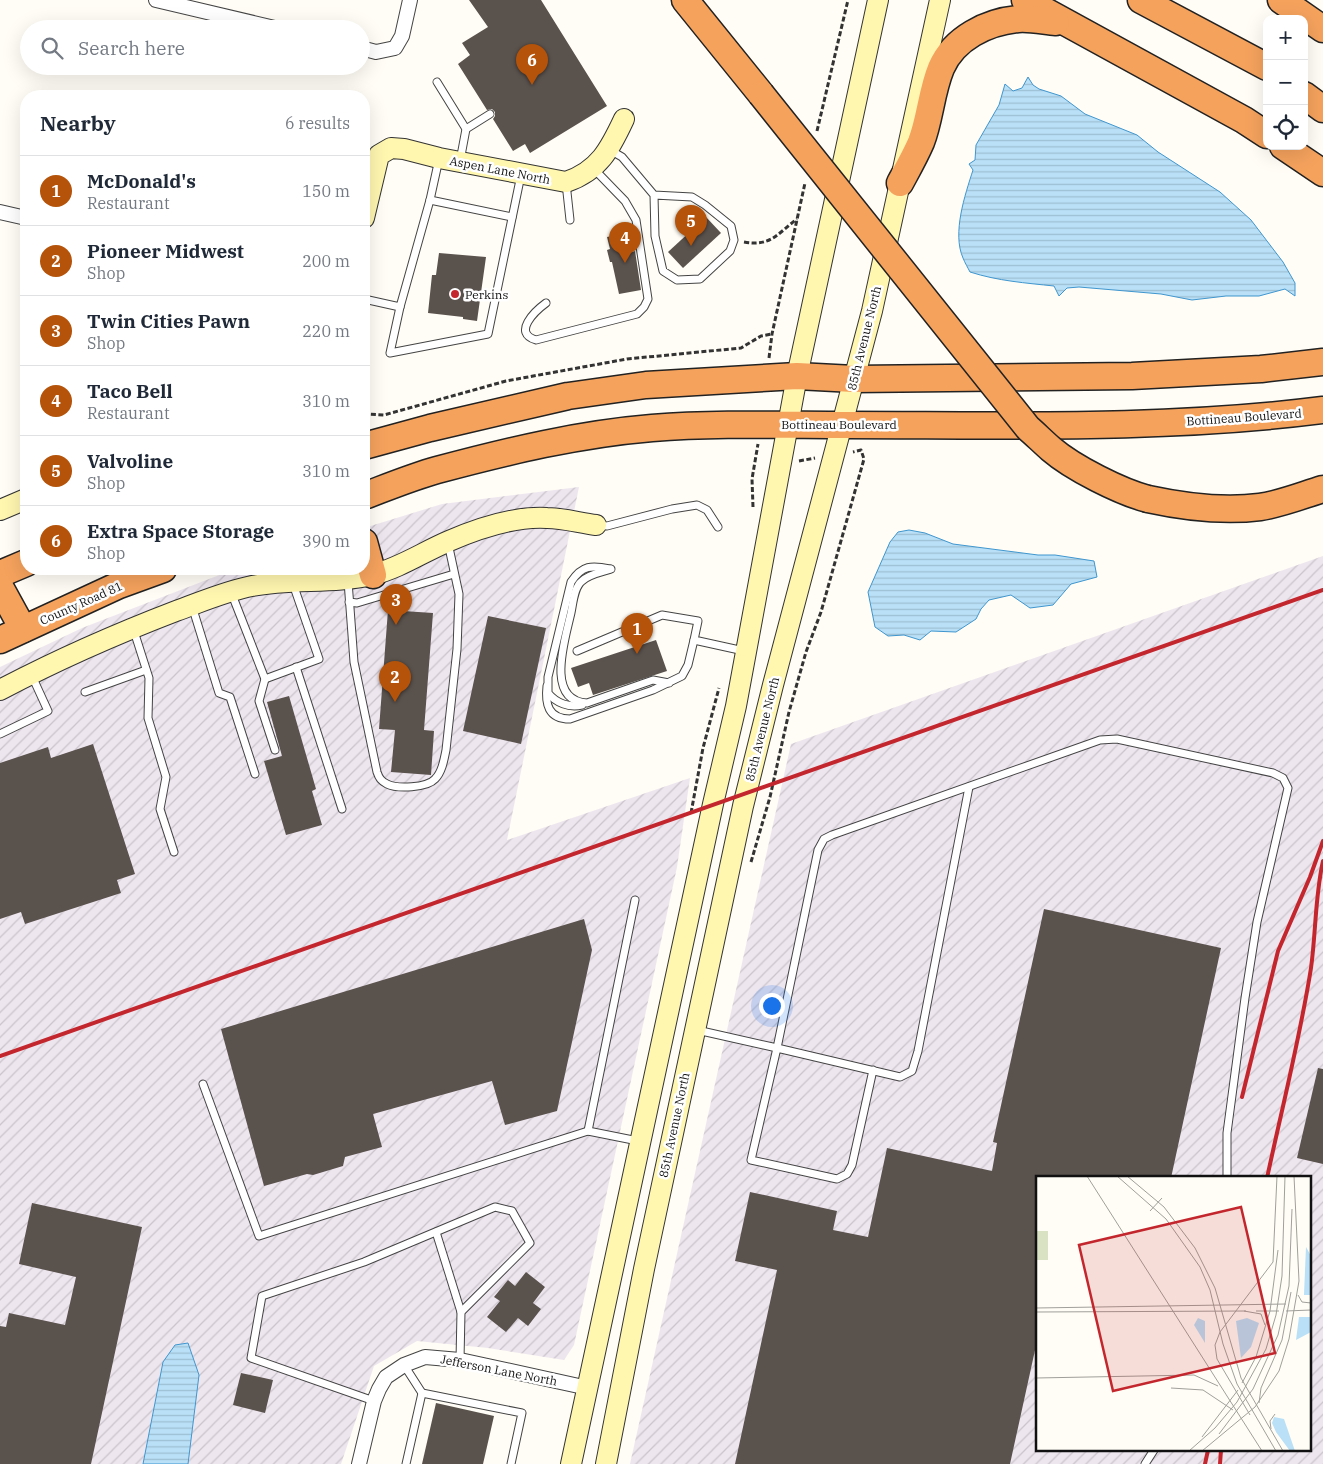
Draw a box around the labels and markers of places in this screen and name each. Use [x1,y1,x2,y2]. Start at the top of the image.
pin: 6 [516,44,548,85]
pin: 5 [675,205,707,246]
pin: 4 [609,222,641,263]
place label: Perkins [465,287,508,302]
marker: Perkins [449,288,461,300]
pin: 3 [380,584,412,625]
pin: 1 [621,613,653,654]
pin: 2 [379,661,411,702]

